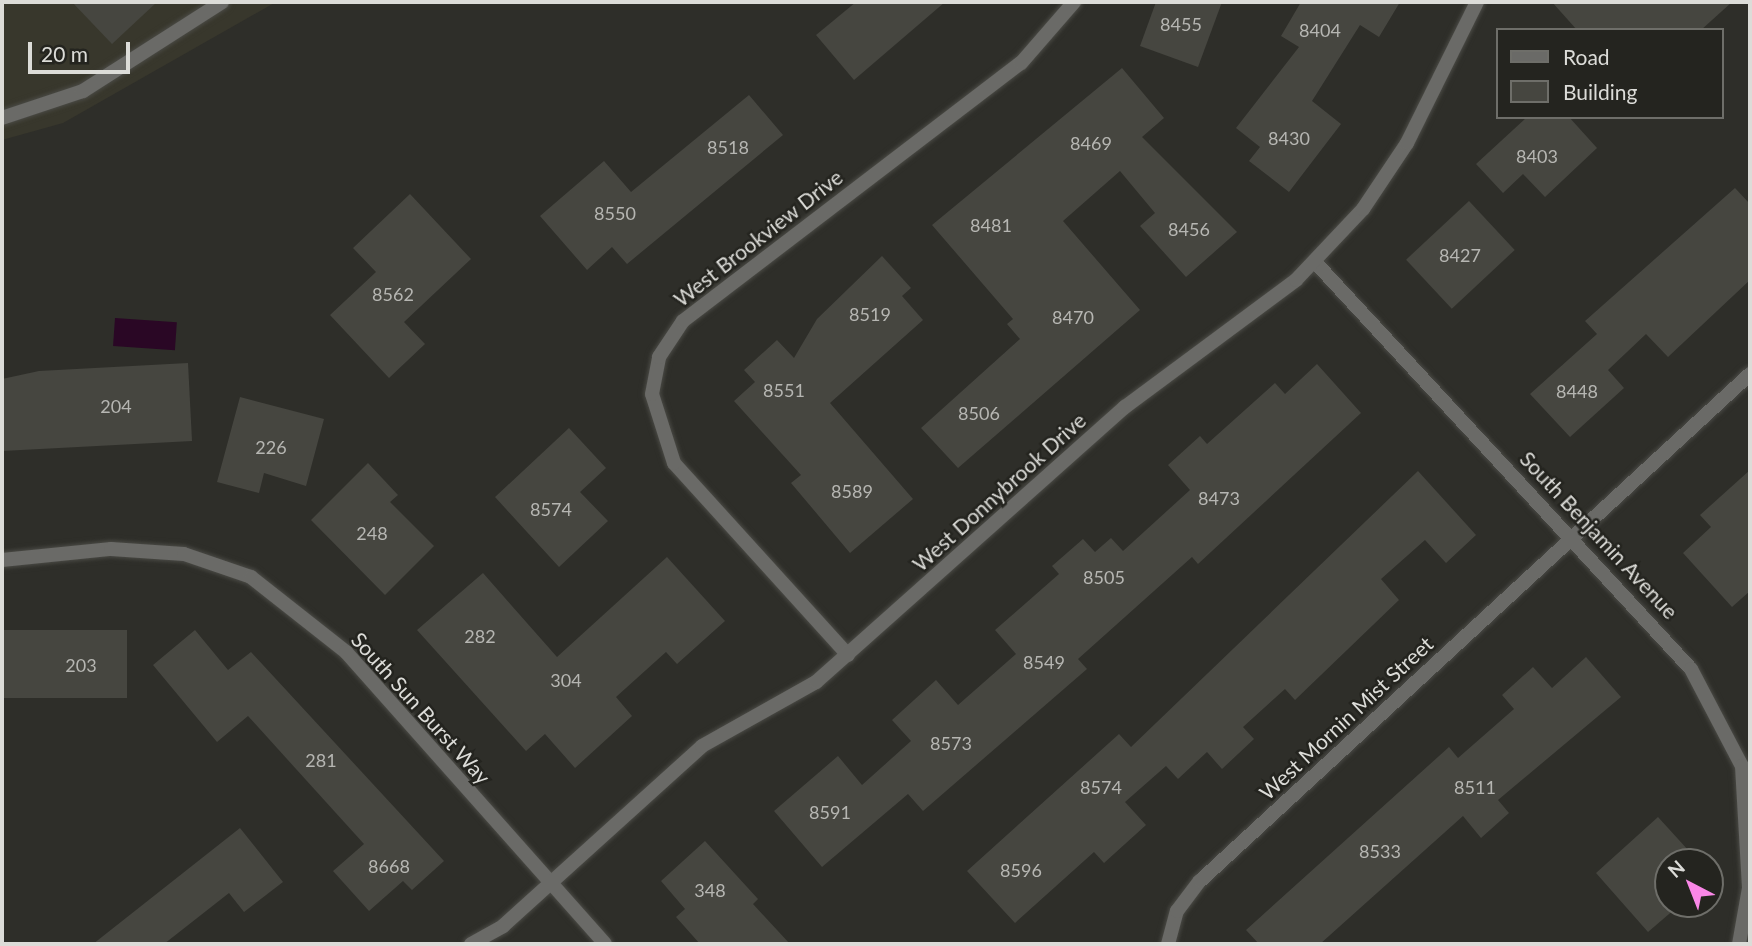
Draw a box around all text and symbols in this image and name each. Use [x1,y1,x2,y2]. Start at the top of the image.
house number: 8455 [1160,13,1202,35]
house number: 8404 [1299,19,1341,41]
scale bar [32,28,133,72]
legend [1496,28,1724,119]
text: 20 m [41,41,88,66]
text: Road [1563,44,1610,69]
text: Building [1563,79,1638,104]
house number: 8430 [1268,127,1310,149]
house number: 8469 [1070,132,1112,154]
house number: 8518 [707,136,749,158]
house number: 8403 [1516,145,1558,167]
street label: West Brookview Drive [668,164,848,312]
house number: 8550 [594,202,636,224]
house number: 8481 [970,214,1012,236]
house number: 8456 [1168,218,1210,240]
house number: 8427 [1439,244,1481,266]
house number: 8562 [372,283,414,305]
house number: 8519 [849,303,891,325]
house number: 8470 [1052,306,1094,328]
house number: 8551 [763,379,805,401]
house number: 8448 [1556,380,1598,402]
house number: 204 [100,395,132,417]
house number: 8506 [958,402,1000,424]
street label: West Donnybrook Drive [907,408,1091,576]
house number: 226 [255,436,287,458]
street label: South Benjamin Avenue [1515,446,1683,624]
house number: 8589 [831,480,873,502]
house number: 8473 [1198,487,1240,509]
house number: 8574 [530,498,572,520]
house number: 248 [356,522,388,544]
house number: 8505 [1083,566,1125,588]
house number: 282 [464,625,496,647]
street label: South Sun Burst Way [346,627,496,789]
street label: West Mornin Mist Street [1254,631,1438,805]
house number: 8549 [1023,651,1065,673]
house number: 203 [65,654,97,676]
house number: 304 [550,669,582,691]
house number: 8573 [930,732,972,754]
house number: 281 [305,749,337,771]
house number: 8574 [1080,776,1122,798]
house number: 8511 [1454,776,1496,798]
house number: 8591 [809,801,851,823]
house number: 8533 [1359,840,1401,862]
north arrow [1654,848,1724,918]
house number: 8668 [368,855,410,877]
text: N [1663,855,1689,882]
house number: 8596 [1000,859,1042,881]
house number: 348 [694,879,726,901]

